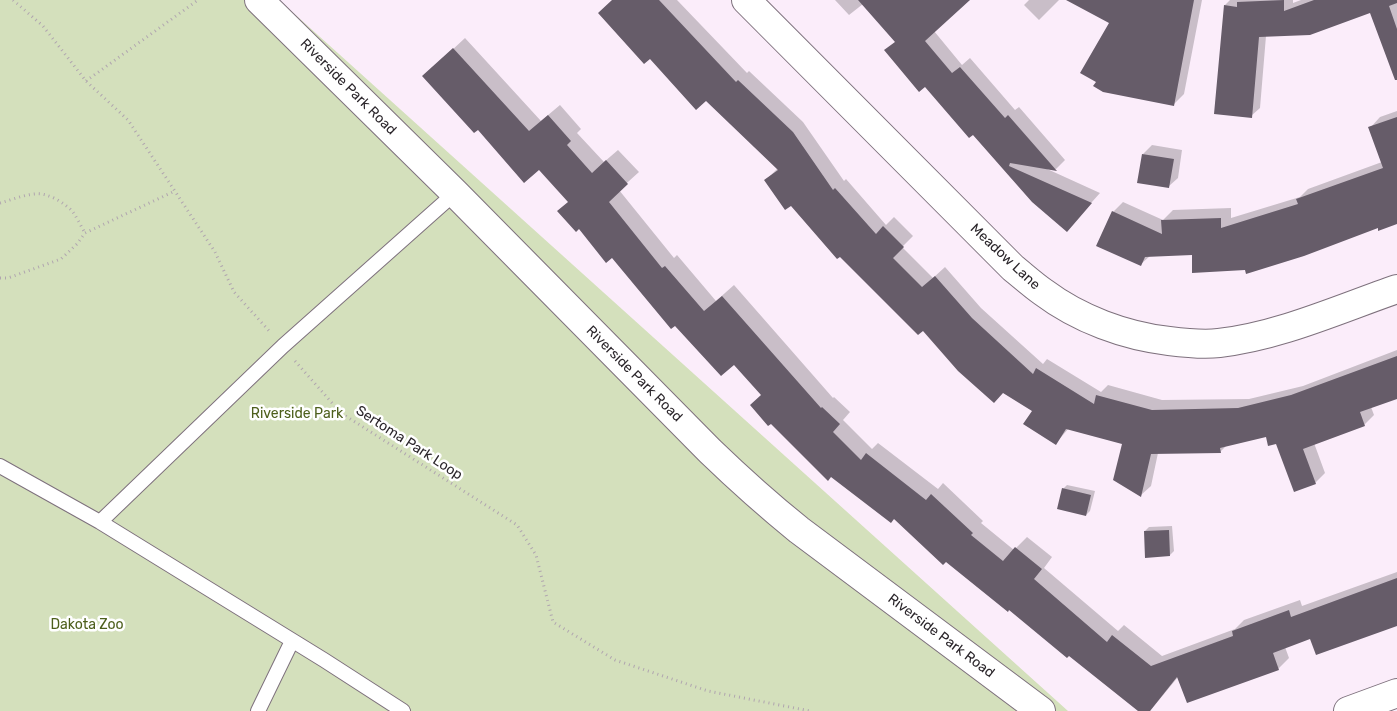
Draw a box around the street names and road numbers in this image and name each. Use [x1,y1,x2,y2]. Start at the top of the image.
street label: Riverside Park Road [296,35,400,139]
street label: Meadow Lane [967,220,1043,294]
street label: Riverside Park Road [582,322,686,426]
street label: Sertoma Park Loop [353,402,465,484]
street label: Riverside Park Road [884,590,998,682]

